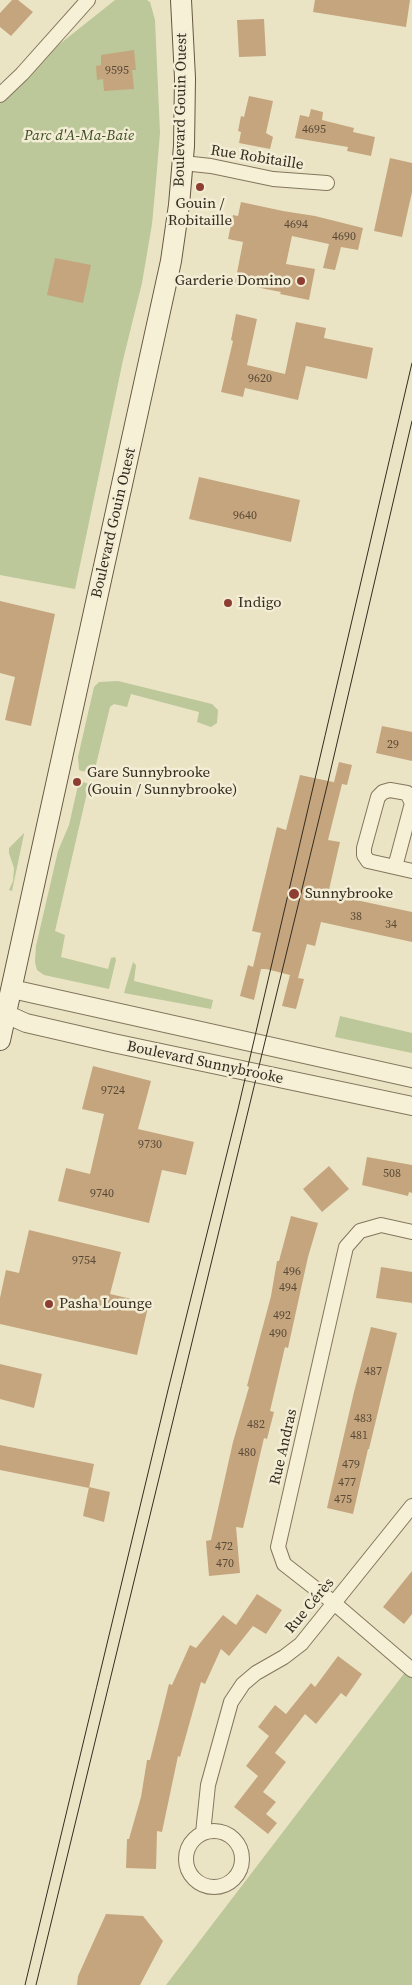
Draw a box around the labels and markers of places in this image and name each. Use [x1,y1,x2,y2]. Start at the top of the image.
marker: Gouin / Robitaille [194,181,206,193]
place label: Gouin / Robitaille [168,195,232,230]
place label: Garderie Domino [175,272,291,290]
marker: Garderie Domino [295,275,307,287]
place label: Indigo [238,594,281,612]
marker: Indigo [222,597,234,609]
place label: Gare Sunnybrooke (Gouin / Sunnybrooke) [87,764,237,799]
marker: Gare Sunnybrooke (Gouin / Sunnybrooke) [71,776,83,788]
place label: Sunnybrooke [305,885,393,903]
marker: Sunnybrooke [287,887,301,901]
place label: Pasha Lounge [59,1295,152,1313]
marker: Pasha Lounge [43,1298,55,1310]

